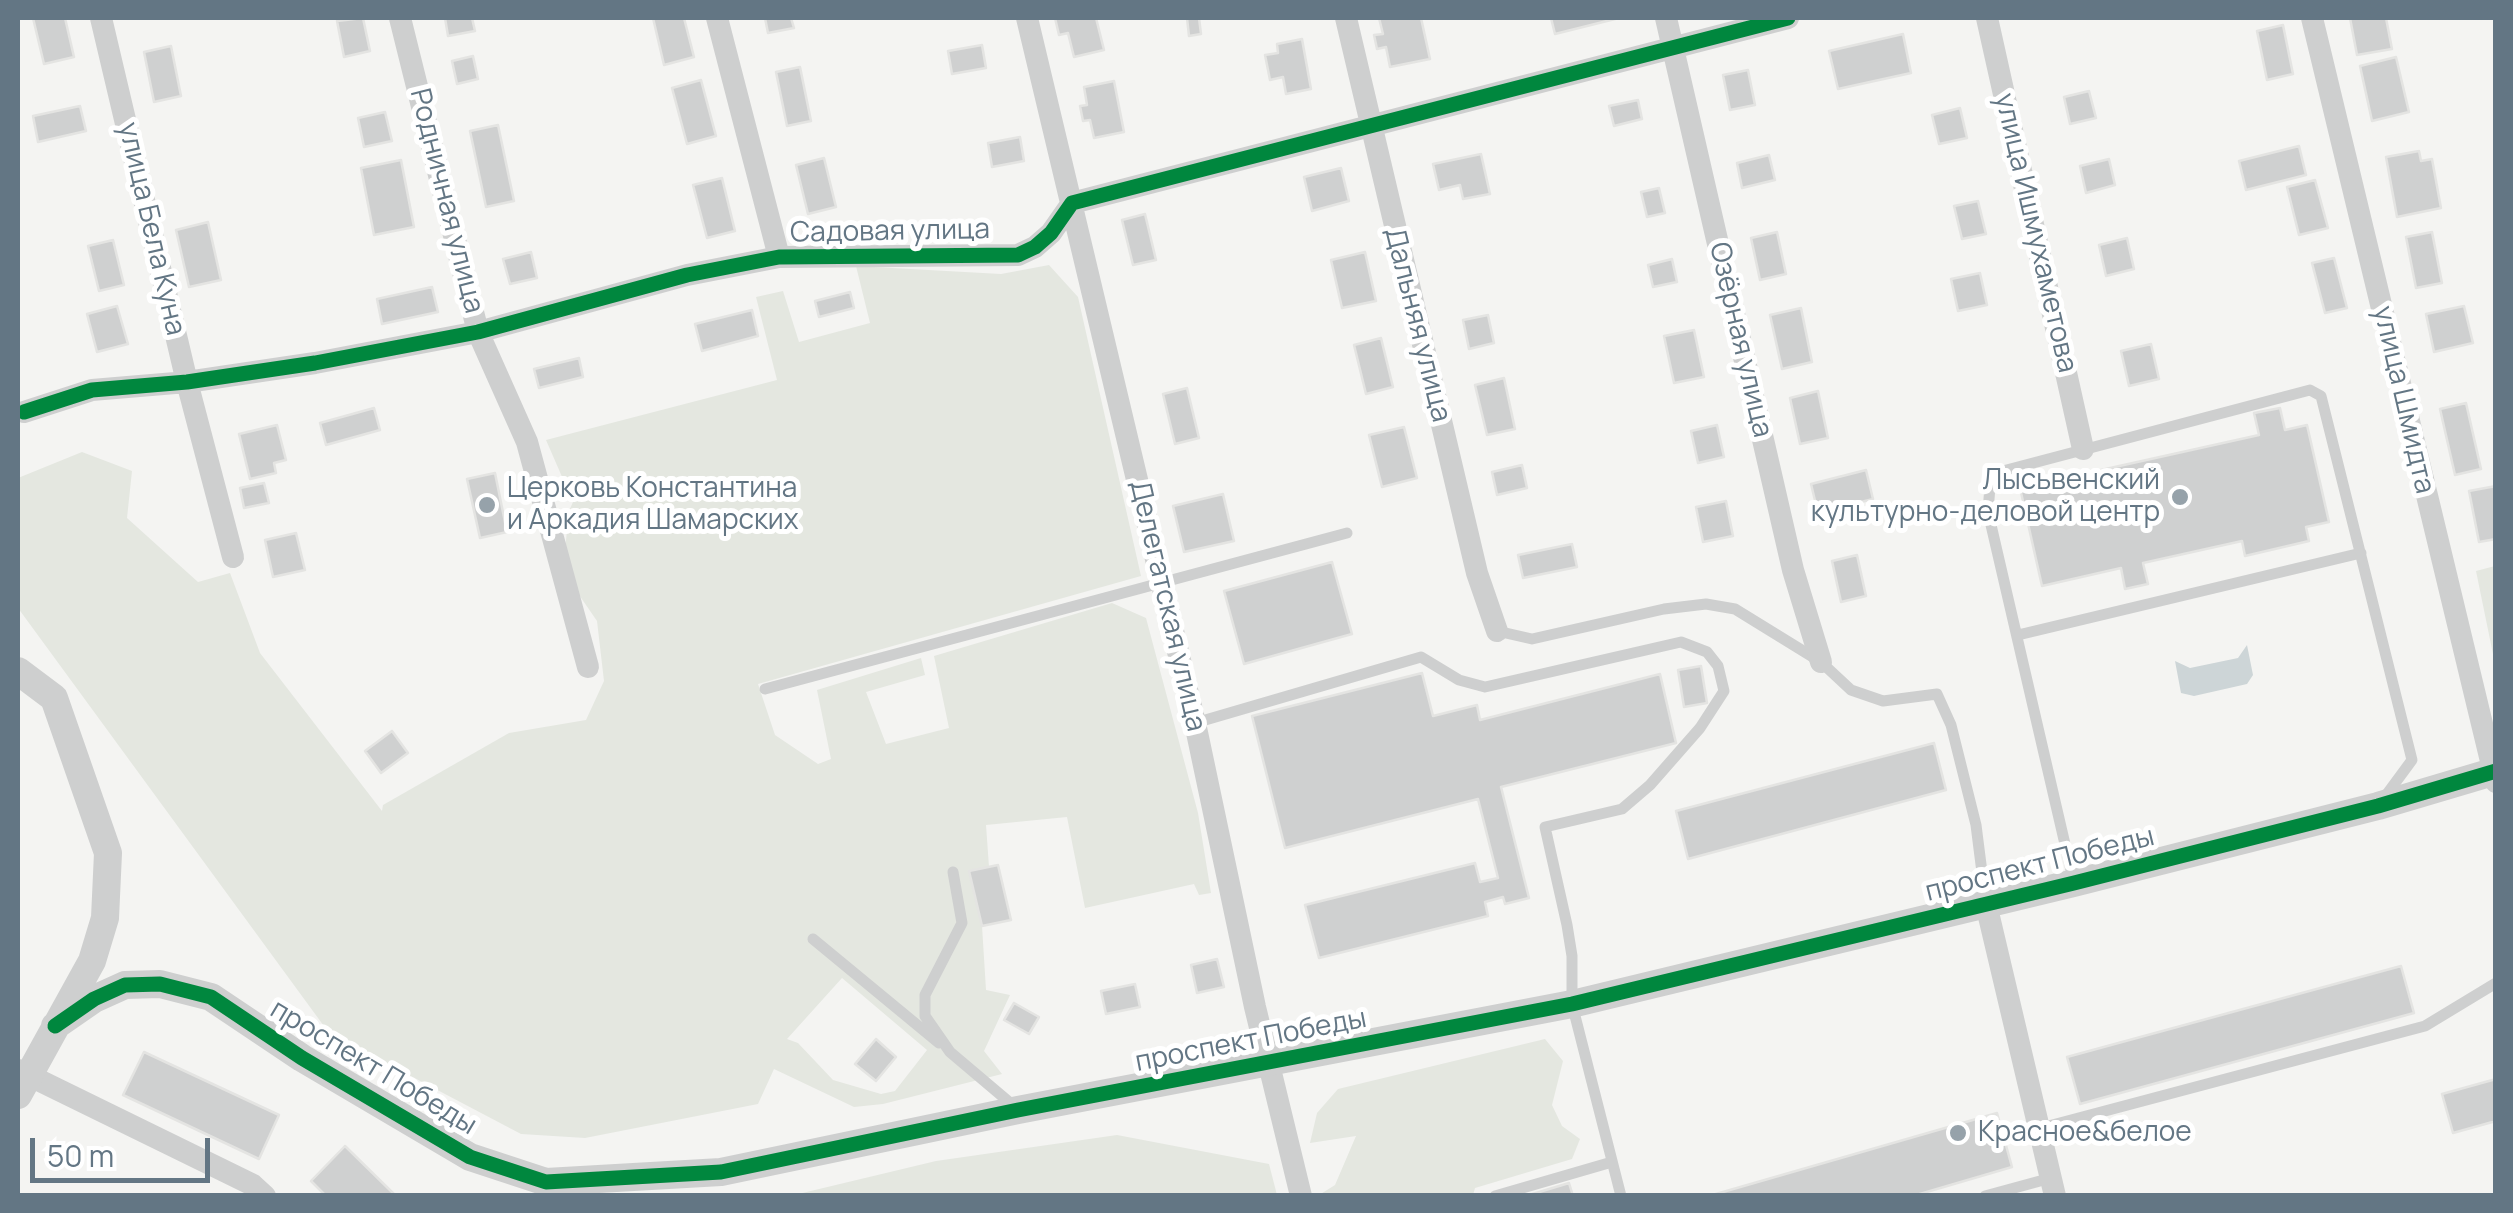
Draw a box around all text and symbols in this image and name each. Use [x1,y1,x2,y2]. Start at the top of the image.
street label: Родничная улица [402,85,490,317]
street label: улица Ишмухаметова [1987,90,2083,376]
street label: улица Бела Куна [110,119,192,339]
street label: Садовая улица [790,213,990,251]
street label: Дальняя улица [1377,224,1457,426]
street label: Озёрная улица [1701,239,1779,441]
street label: улица Шмидта [2365,303,2441,497]
place label: Лысьвенский культурно-деловой центр [1811,464,2160,530]
place label: Церковь Константина и Аркадия Шамарских [507,472,799,538]
street label: Делегатская улица [1122,477,1212,735]
marker: Лысьвенский культурно-деловой центр [2169,486,2191,508]
marker: Церковь Константина и Аркадия Шамарских [476,494,498,516]
street label: проспект Победы [1922,820,2158,910]
street label: проспект Победы [264,993,482,1143]
street label: проспект Победы [1133,1002,1369,1080]
place label: Красное&белое [1978,1116,2192,1150]
scale bar [35,1118,215,1180]
marker: Красное&белое [1947,1122,1969,1144]
text: 50 m [47,1135,114,1176]

